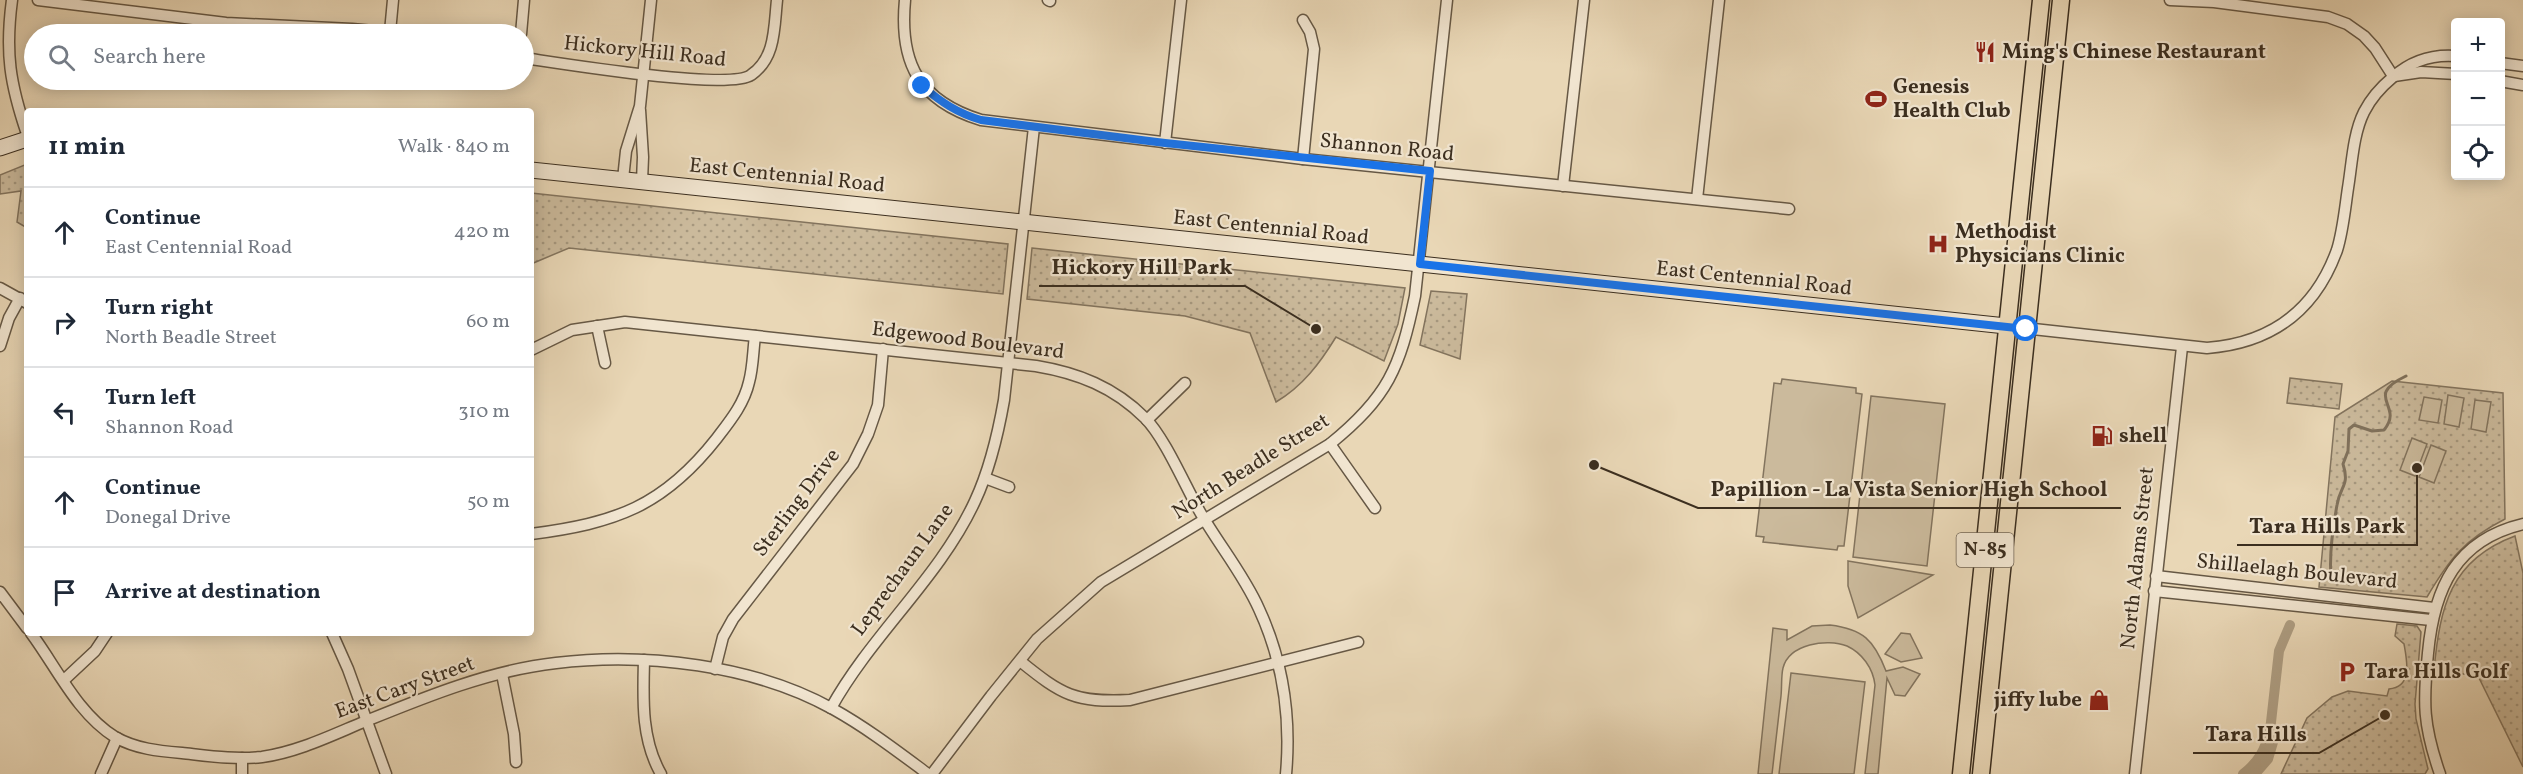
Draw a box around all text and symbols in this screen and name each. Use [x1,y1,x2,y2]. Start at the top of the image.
map controls [2451,18,2505,180]
button: + [2451,18,2505,72]
search box [24,24,534,90]
street label: Hickory Hill Road [562,29,728,75]
place label: Ming's Chinese Restaurant [2002,38,2266,67]
restaurant icon: Ming's Chinese Restaurant [1973,40,1997,64]
icon: search [45,41,78,74]
text: Search here [93,42,206,73]
route end [908,72,934,98]
button: − [2451,72,2505,126]
place label: Genesis Health Club [1893,73,2011,126]
sports icon: Genesis Health Club [1864,87,1888,111]
button: locate [2451,126,2505,180]
street label: Shannon Road [1318,127,1456,169]
text: 11 min [48,129,126,165]
text: Walk · 840 m [398,133,510,161]
street label: East Centennial Road [688,151,886,201]
text: Continue [105,203,201,234]
street label: East Centennial Road [1172,203,1370,253]
icon: ahead [48,216,81,249]
text: 420 m [454,218,510,246]
place label: Methodist Physicians Clinic [1955,218,2125,271]
hospital icon: Methodist Physicians Clinic [1926,232,1950,256]
text: East Centennial Road [105,234,292,262]
callout: Hickory Hill Park [1039,246,1245,286]
text: Hickory Hill Park [1051,253,1233,284]
street label: East Centennial Road [1655,254,1853,304]
text: Turn right [105,293,213,324]
icon: right [48,306,81,339]
text: 60 m [466,308,510,336]
street label: Edgewood Boulevard [870,315,1066,367]
route start [2012,315,2038,341]
text: North Beadle Street [105,324,277,352]
text: Turn left [105,383,196,414]
icon: left [48,396,81,429]
text: 310 m [458,398,510,426]
street label: North Beadle Street [1167,407,1335,527]
text: Shannon Road [105,414,234,442]
place label: shell [2119,422,2167,451]
fuel station icon: shell [2090,424,2114,448]
street label: Sterling Drive [747,443,847,563]
street label: North Adams Street [2114,465,2162,651]
callout: Papillion - La Vista Senior High School [1698,468,2121,508]
text: Continue [105,473,201,504]
text: Papillion - La Vista Senior High School [1711,475,2108,506]
icon: ahead [48,486,81,519]
text: 50 m [467,488,510,516]
street label: Leprechaun Lane [845,498,961,642]
text: Donegal Drive [105,504,231,532]
callout: Tara Hills Park [2237,505,2417,545]
text: Tara Hills Park [2249,512,2405,543]
road number: N-85 [1956,533,2014,567]
street label: Shillaelagh Boulevard [2195,547,2399,597]
icon: arrive [48,576,81,609]
text: Arrive at destination [105,577,321,608]
street label: East Cary Street [331,649,479,727]
place label: Tara Hills Golf [2364,658,2509,687]
parking icon: Tara Hills Golf [2335,660,2359,684]
place label: jiffy lube [1993,686,2082,715]
shop icon: jiffy lube [2087,688,2111,712]
callout: Tara Hills [2193,713,2319,753]
text: Tara Hills [2205,720,2307,751]

